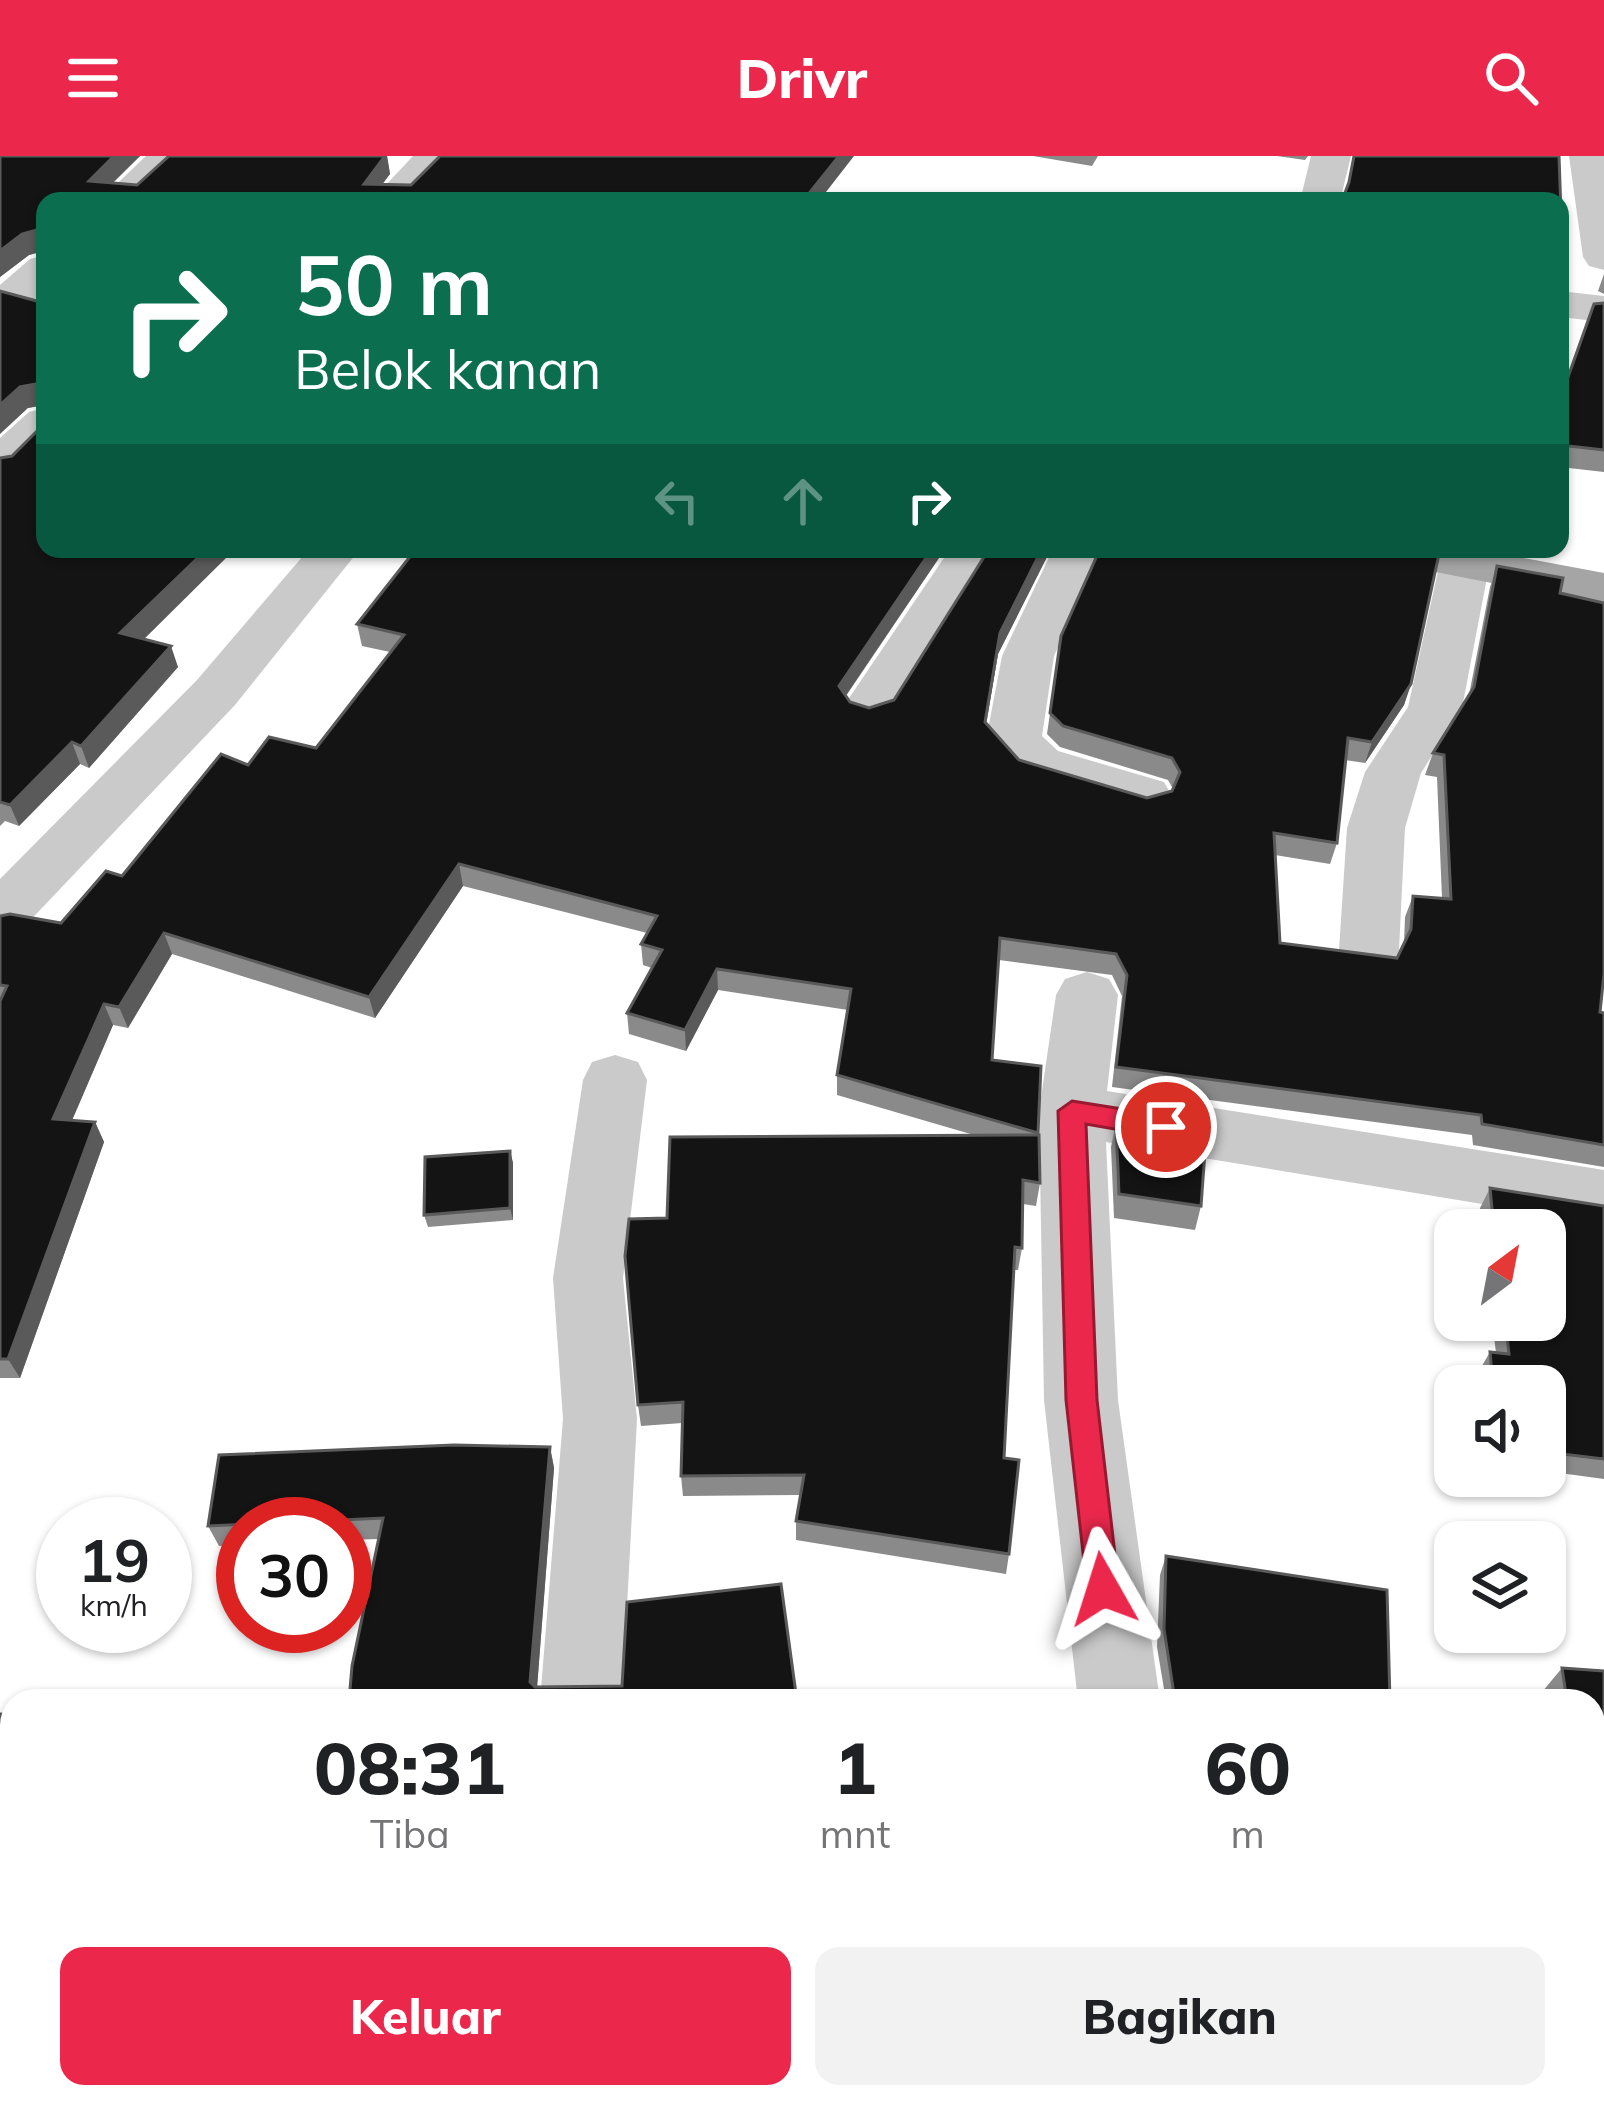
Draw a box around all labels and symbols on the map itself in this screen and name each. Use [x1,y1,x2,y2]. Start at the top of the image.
pin [1115,1076,1217,1178]
north arrow [1434,1209,1566,1341]
speed limit sign: 30 [216,1497,372,1653]
position arrow [1040,1526,1166,1652]

